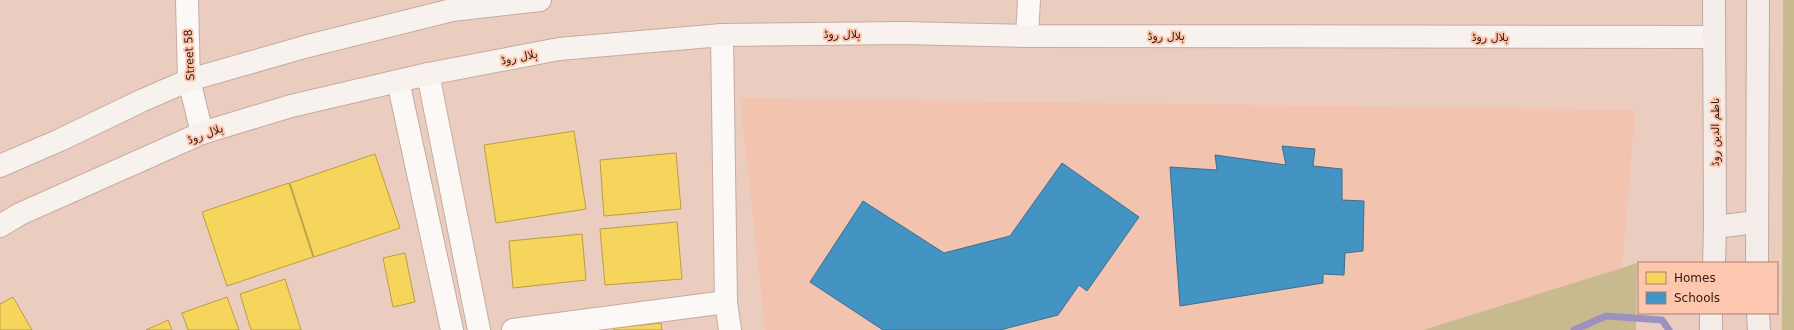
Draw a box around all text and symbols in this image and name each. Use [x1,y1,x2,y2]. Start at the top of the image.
street label: ہلال روڈ [824,28,860,42]
street label: Street 58 [182,29,197,81]
street label: ہلال روڈ [1148,30,1184,44]
street label: ہلال روڈ [1472,31,1508,45]
street label: ہلال روڈ [500,48,539,68]
street label: ناظم الدین روڈ [1709,98,1722,166]
street label: ہلال روڈ [186,122,225,148]
legend [1638,262,1778,314]
text: Homes [1674,271,1716,285]
text: Schools [1674,291,1720,305]

